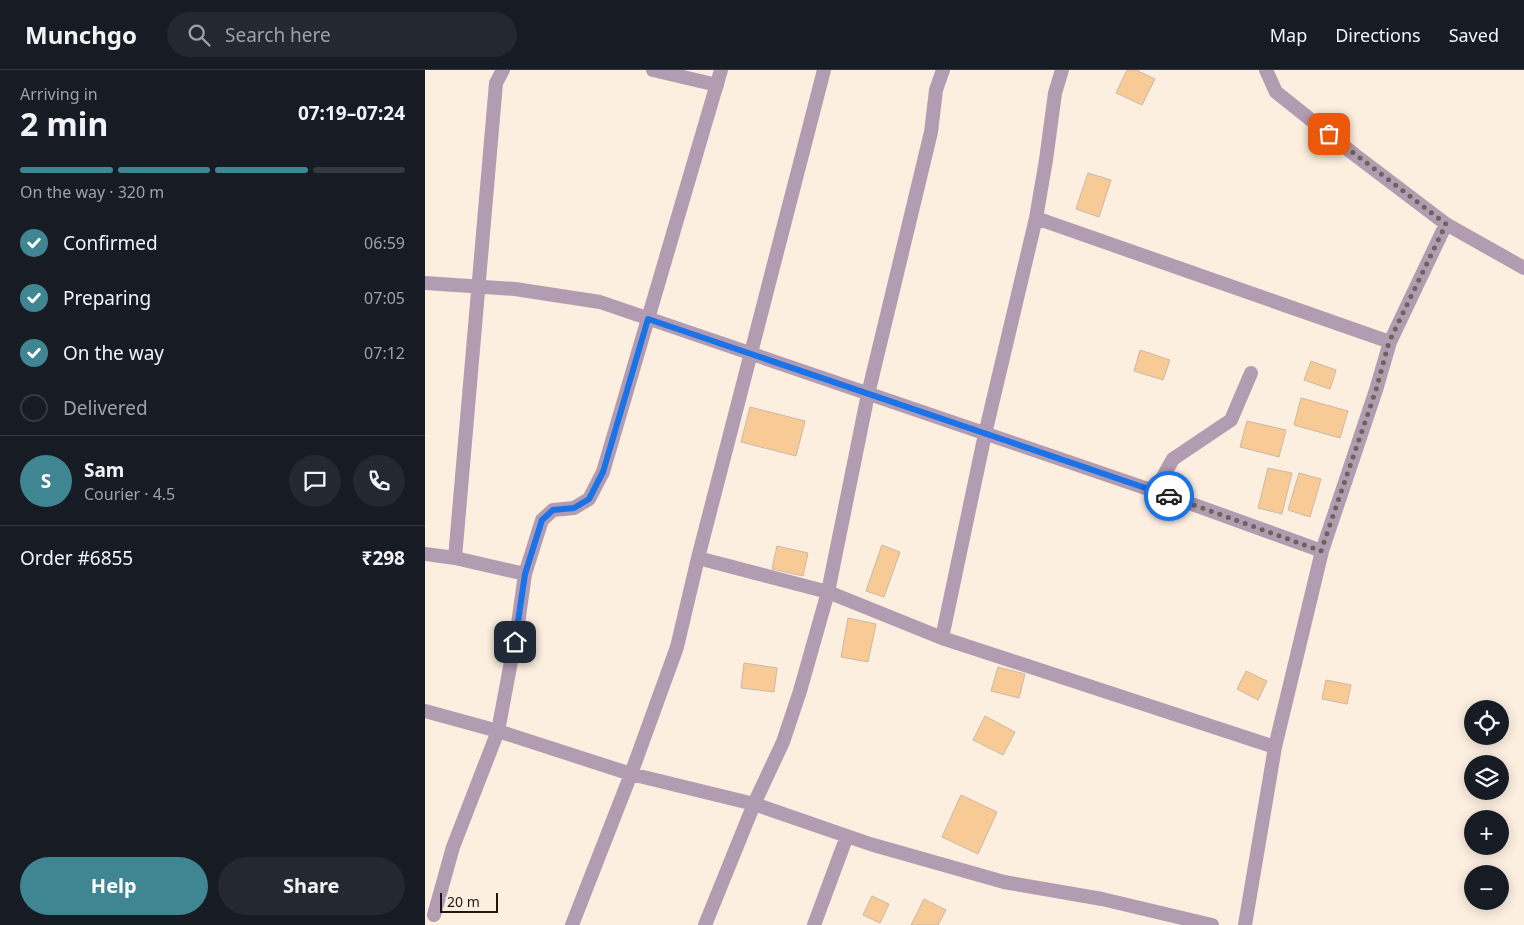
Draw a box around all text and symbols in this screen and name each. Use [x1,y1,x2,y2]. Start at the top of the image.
search box [167,12,517,57]
text: Munchgo [25,18,137,51]
icon: search [185,21,213,49]
text: Search here [225,22,331,48]
text: Map [1270,23,1307,47]
text: Directions [1335,23,1421,47]
text: Saved [1449,23,1499,47]
text: Arriving in [20,83,98,105]
text: 07:19–07:24 [298,100,405,126]
text: 2 min [20,102,108,145]
pin [1308,113,1350,155]
icon: bag [1315,120,1343,148]
text: On the way · 320 m [20,181,164,203]
icon: check [20,229,48,257]
text: Confirmed [63,230,158,256]
text: 06:59 [364,232,405,254]
icon: check [20,284,48,312]
text: Preparing [63,285,151,311]
text: 07:05 [364,287,405,309]
icon: check [20,339,48,367]
text: On the way [63,340,164,366]
text: 07:12 [364,342,405,364]
text: Delivered [63,395,148,421]
button: chat [289,455,341,507]
button: phone [353,455,405,507]
text: Sam [84,457,124,483]
text: S [41,468,51,494]
courier [1144,471,1194,521]
icon: car [1155,482,1183,510]
text: Courier · 4.5 [84,483,175,505]
text: Order #6855 [20,545,133,571]
text: ₹298 [362,545,405,571]
pin [494,621,536,663]
icon: home [501,628,529,656]
map controls [1464,700,1509,910]
button: locate [1464,700,1509,745]
button: layers [1464,755,1509,800]
button: + [1464,810,1509,855]
button: Help [20,857,208,915]
button: Share [218,857,405,915]
button: − [1464,865,1509,910]
scale bar [440,890,497,913]
text: 20 m [447,892,480,911]

